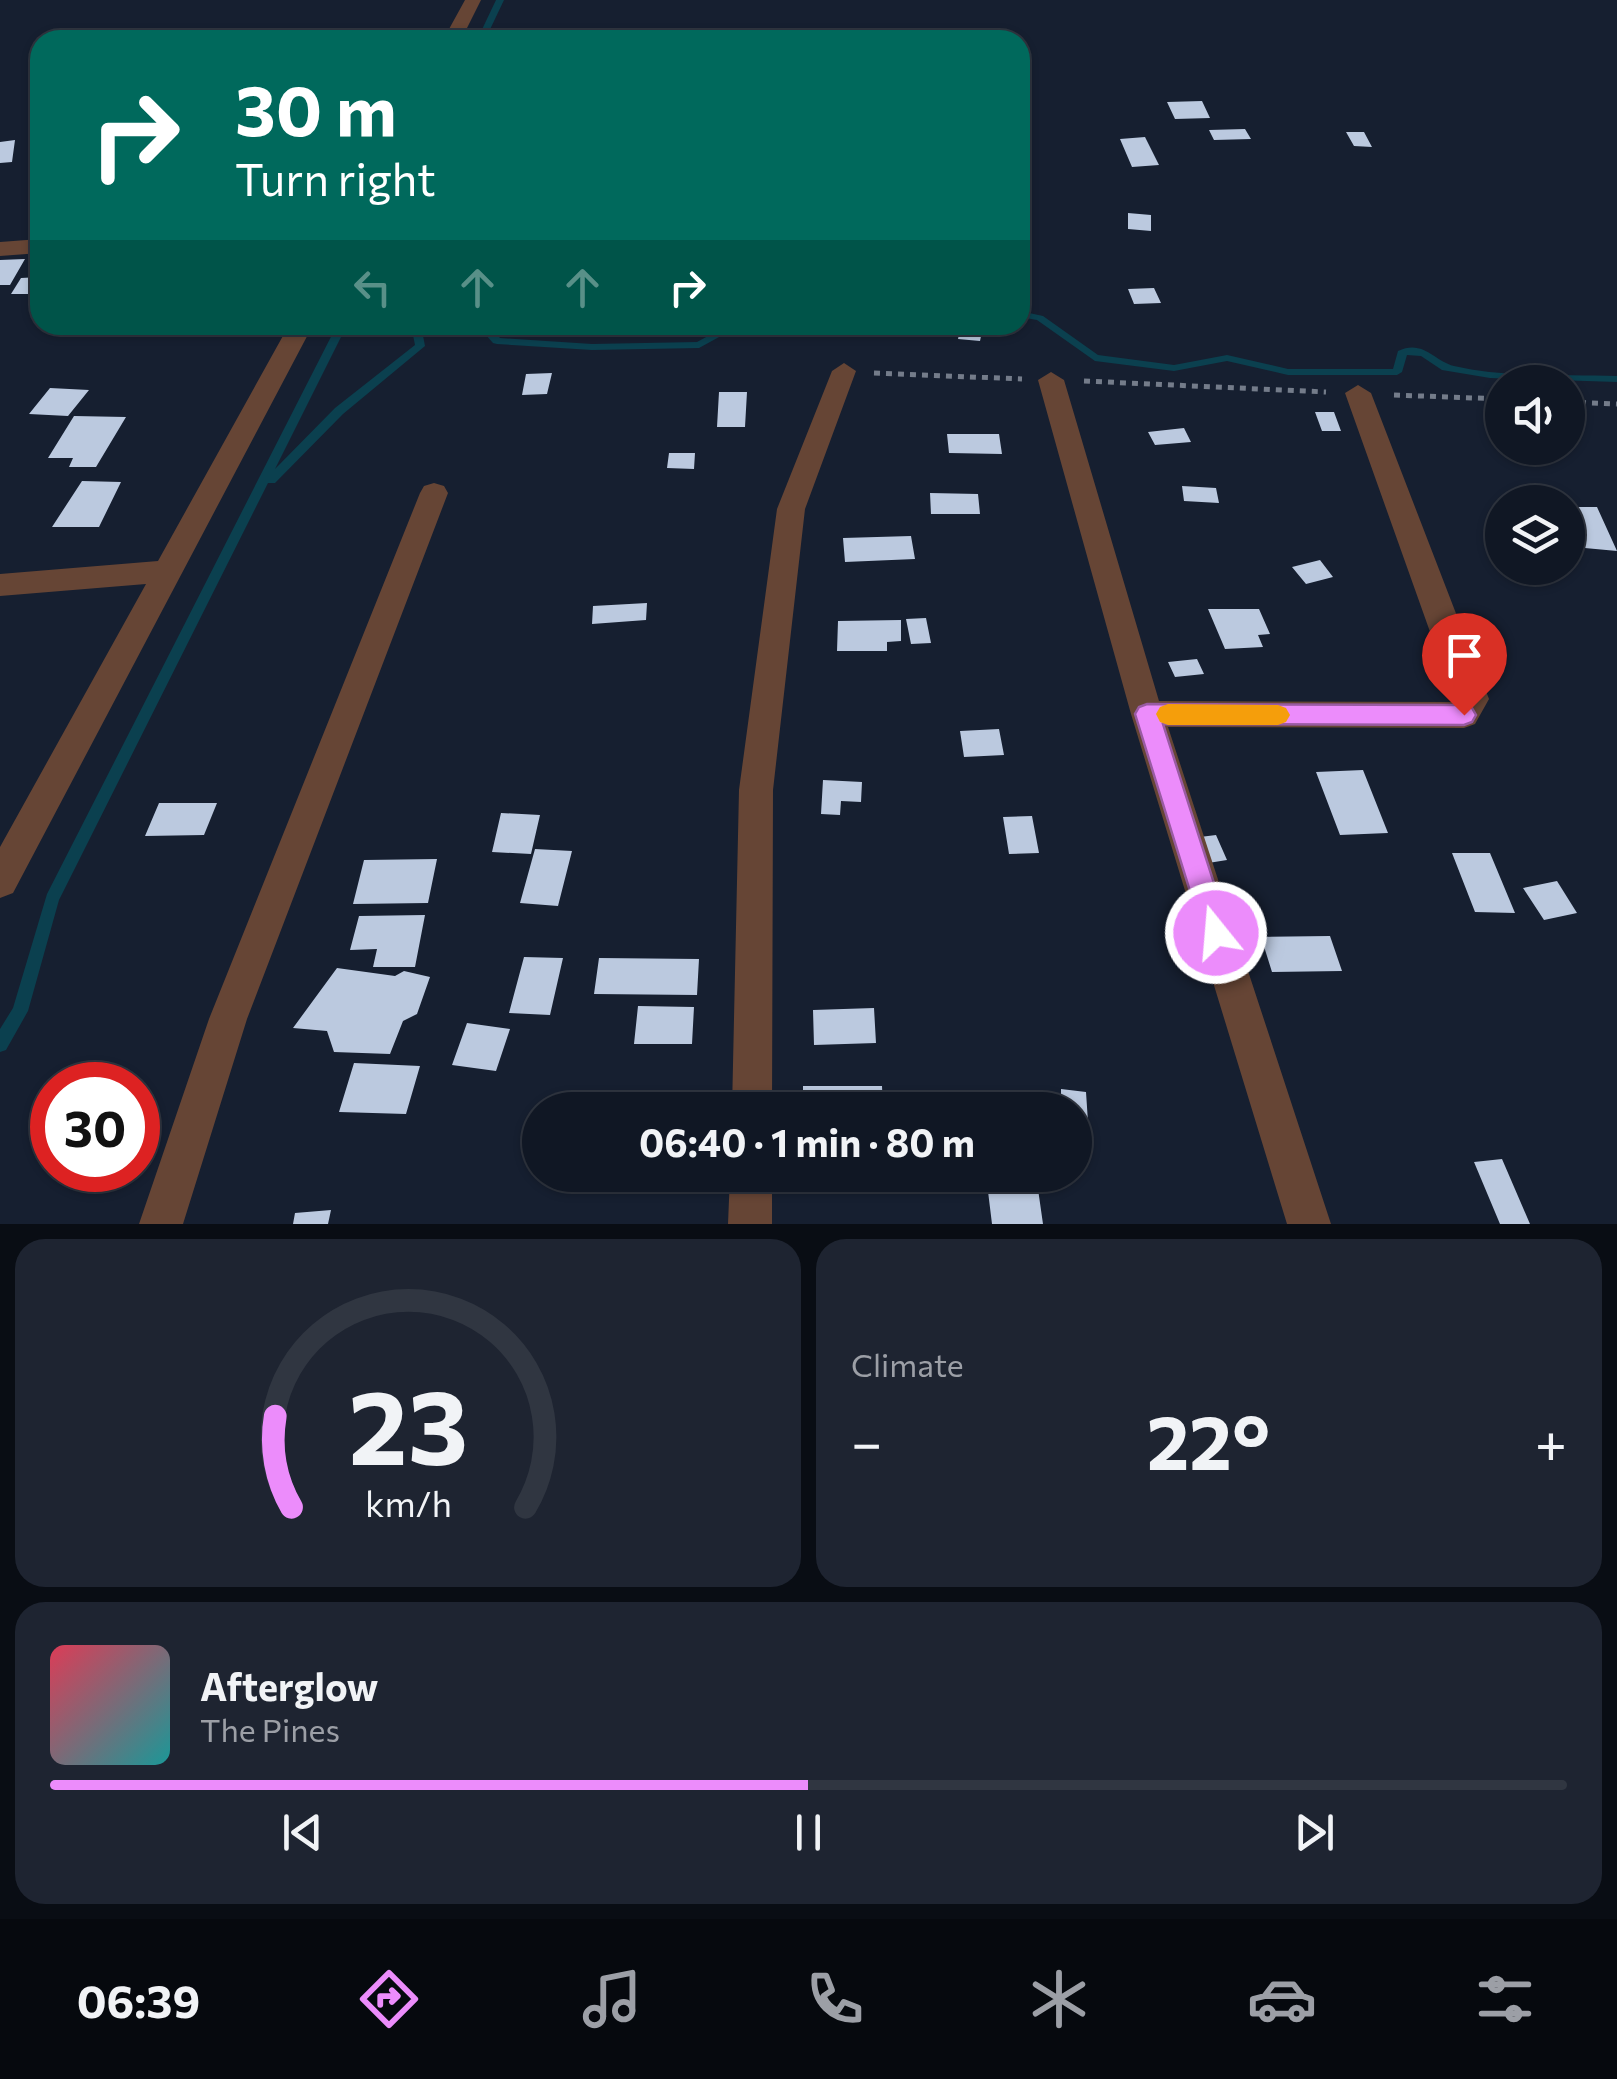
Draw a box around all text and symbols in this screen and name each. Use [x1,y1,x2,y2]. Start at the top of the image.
text: 30 m [235,65,397,150]
icon: right [70,70,200,200]
text: Turn right [235,150,436,205]
icon: left [345,260,400,315]
icon: ahead [450,260,505,315]
icon: ahead [555,260,610,315]
icon: right [660,260,715,315]
map controls [1485,365,1585,585]
button: sound [1485,365,1585,465]
button: layers [1485,485,1585,585]
pin [1422,613,1507,716]
icon: arrive [1437,628,1492,683]
position arrow [1164,881,1268,985]
speed limit sign: 30 [30,1062,160,1192]
text: 06:40 · 1 min · 80 m [639,1118,975,1165]
text: Climate [851,1344,964,1384]
text: 23 [348,1359,468,1486]
text: 22° [1147,1394,1270,1485]
text: − [851,1407,882,1474]
text: + [1535,1407,1567,1474]
text: km/h [365,1481,451,1524]
text: Afterglow [200,1662,378,1709]
text: The Pines [200,1709,340,1749]
icon: previous [275,1805,330,1860]
icon: pause [781,1805,836,1860]
icon: next [1287,1805,1342,1860]
icon: directions [354,1964,424,2034]
icon: music [577,1964,647,2034]
icon: phone [800,1964,870,2034]
icon: climate [1024,1964,1094,2034]
icon: car [1247,1964,1317,2034]
icon: filters [1470,1964,1540,2034]
text: 06:39 [77,1972,200,2027]

